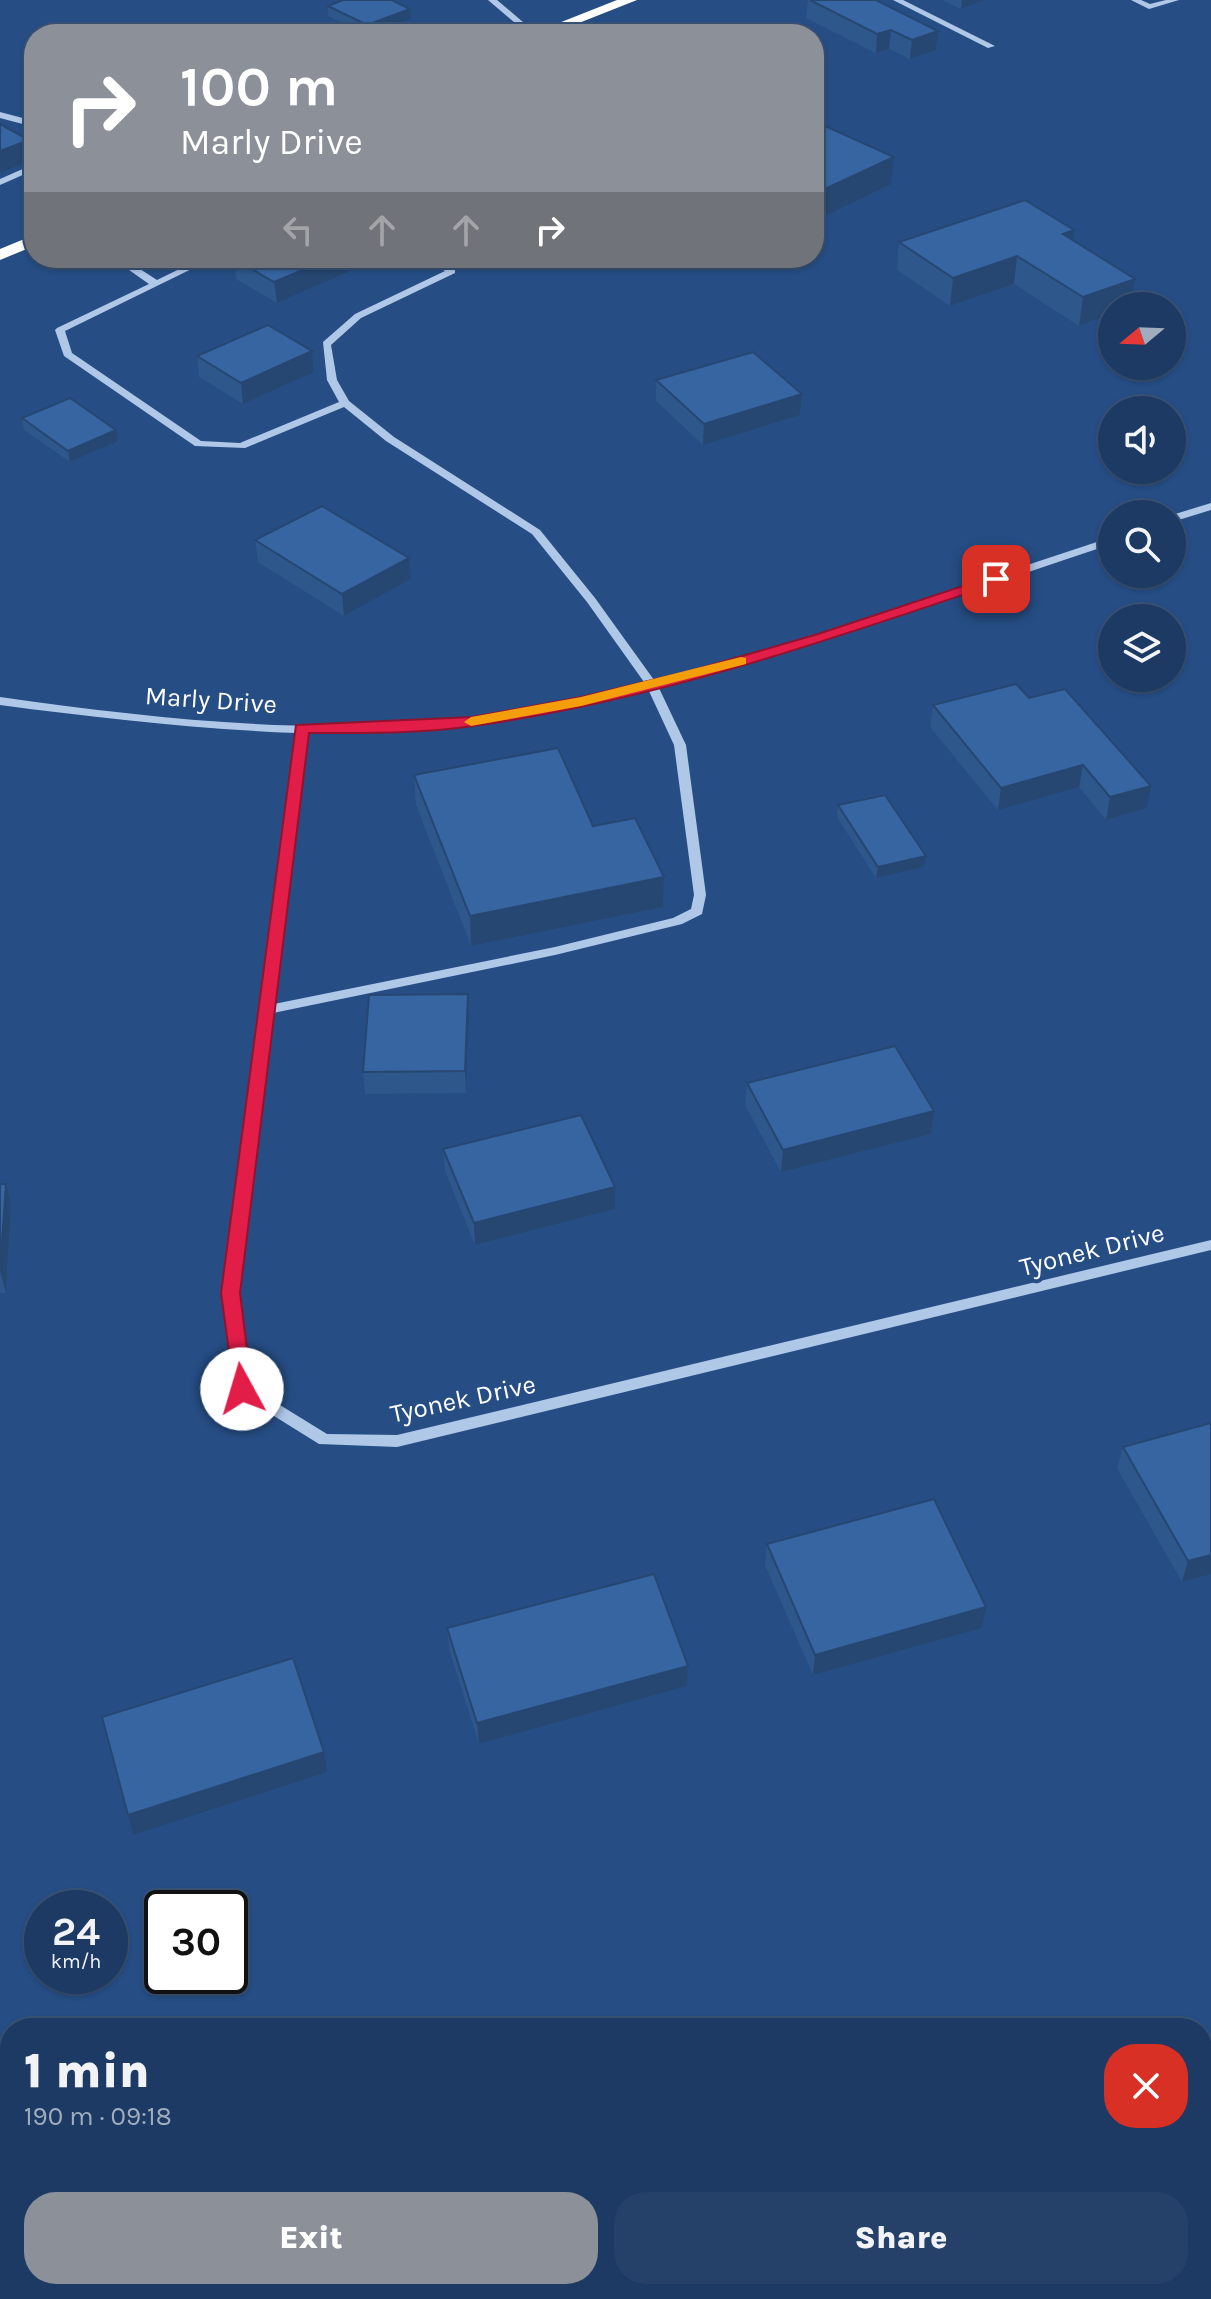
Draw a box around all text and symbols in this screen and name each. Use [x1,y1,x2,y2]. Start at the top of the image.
text: 100 m [180,54,338,119]
icon: right [48,56,152,160]
text: Marly Drive [180,121,363,163]
icon: left [276,208,320,252]
icon: ahead [360,208,404,252]
icon: ahead [444,208,488,252]
icon: right [528,208,572,252]
north arrow [1098,292,1186,380]
map controls [1098,292,1186,692]
button: sound [1098,396,1186,484]
button: search [1098,500,1186,588]
pin [962,545,1030,613]
icon: arrive [974,557,1018,601]
button: layers [1098,604,1186,692]
street label: Marly Drive [144,680,278,720]
street label: Tyonek Drive [1016,1217,1168,1283]
position arrow [200,1347,284,1431]
street label: Tyonek Drive [387,1368,539,1430]
speed limit sign: 30 [144,1890,248,1994]
text: 24 [52,1908,100,1955]
text: km/h [51,1950,101,1973]
text: 1 min [24,2043,150,2099]
button: close [1104,2044,1188,2128]
text: 190 m · 09:18 [24,2101,172,2132]
button: Exit [24,2192,598,2284]
button: Share [614,2192,1188,2284]

